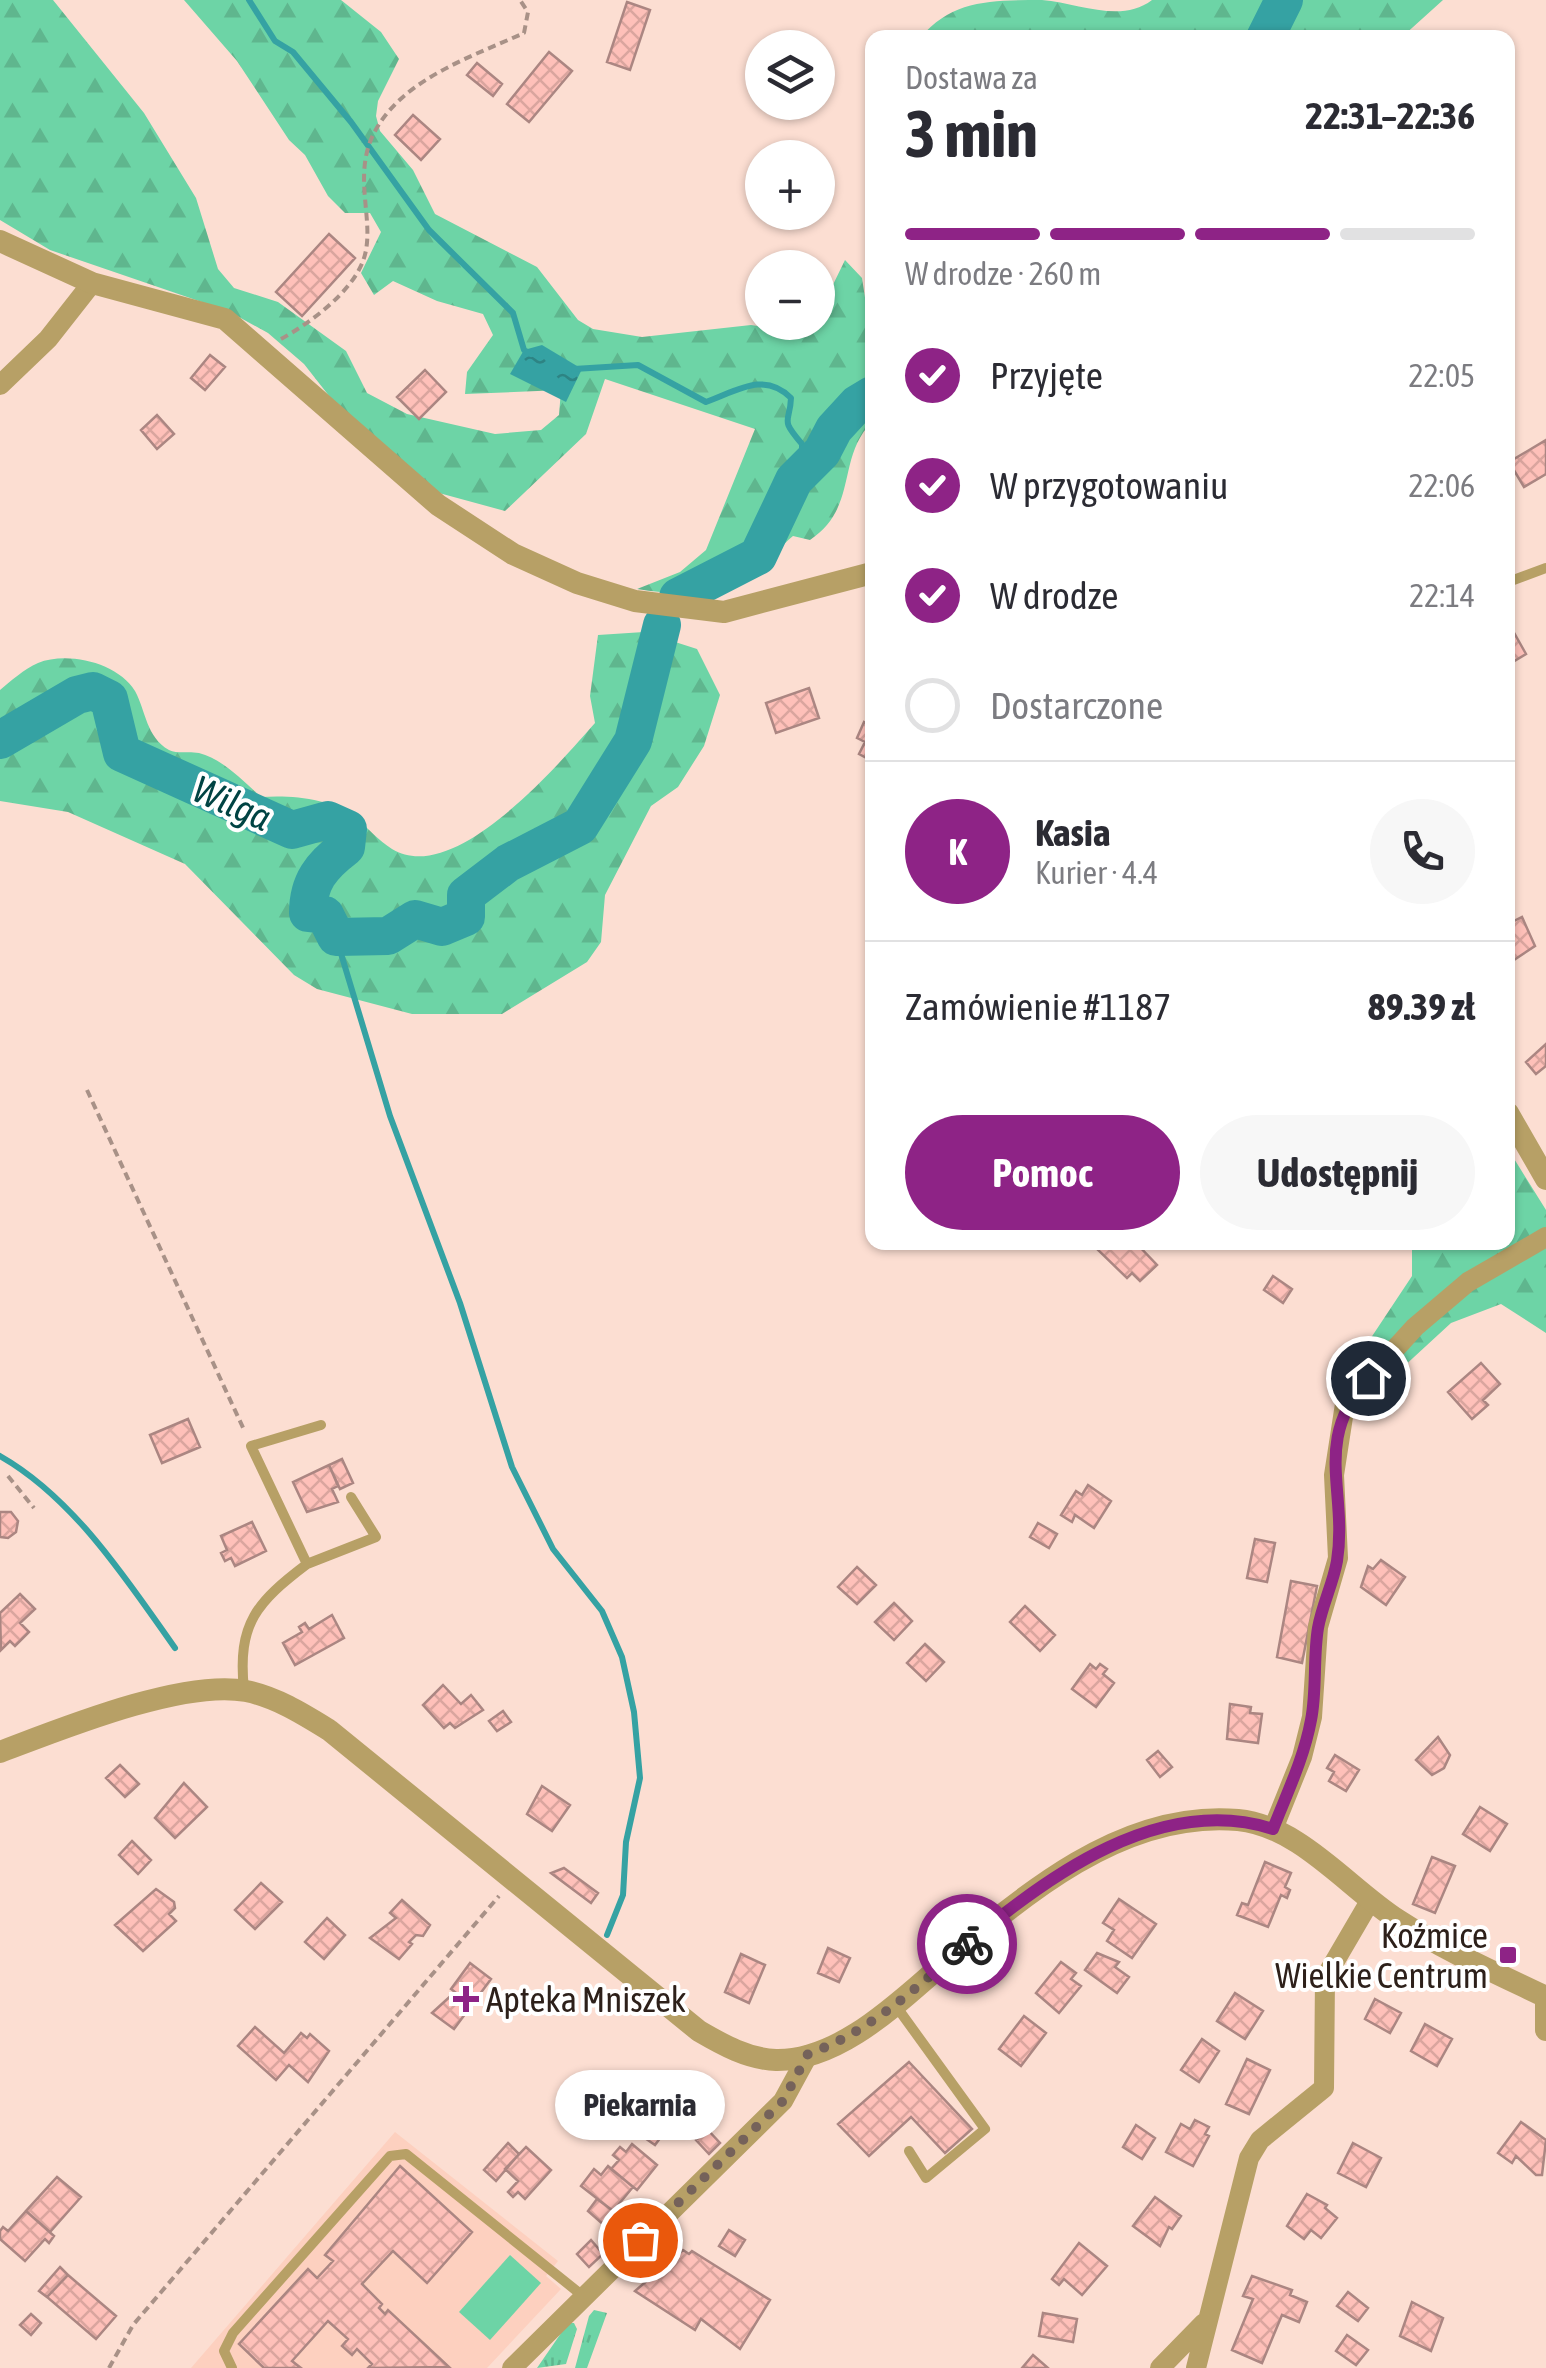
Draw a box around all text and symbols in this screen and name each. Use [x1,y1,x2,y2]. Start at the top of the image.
map controls [745,30,835,340]
button: layers [745,30,835,120]
text: Dostawa za [905,59,1038,96]
text: 22:31–22:36 [1305,94,1475,137]
text: 3 min [905,96,1038,171]
button: + [745,140,835,230]
button: − [745,250,835,340]
text: W drodze · 260 m [905,255,1101,292]
icon: check [905,348,960,403]
text: Przyjęte [990,354,1103,397]
text: 22:05 [1409,357,1475,394]
icon: check [905,458,960,513]
text: W przygotowaniu [990,464,1228,507]
text: 22:06 [1409,467,1475,504]
icon: check [905,568,960,623]
text: W drodze [990,574,1118,617]
text: 22:14 [1409,577,1475,614]
text: Dostarczone [990,684,1163,727]
water label: Wilga [186,767,278,839]
button: phone [1370,799,1475,904]
text: Kasia [1035,811,1110,854]
text: K [948,830,967,873]
text: Kurier · 4.4 [1035,854,1158,891]
text: Zamówienie #1187 [905,985,1171,1028]
text: 89.39 zł [1368,985,1475,1028]
button: Pomoc [905,1115,1180,1230]
button: Udostępnij [1200,1115,1475,1230]
pin [1326,1336,1411,1421]
icon: home [1341,1351,1396,1406]
courier [917,1894,1017,1994]
place label: Koźmice Wielkie Centrum [1275,1915,1488,1995]
icon: bike [940,1917,995,1972]
marker: Koźmice Wielkie Centrum [1497,1944,1519,1966]
place label: Apteka Mniszek [486,1979,686,2019]
marker: Apteka Mniszek [455,1988,477,2010]
callout: Piekarnia [555,2070,725,2140]
text: Piekarnia [583,2086,697,2123]
pin [598,2198,683,2283]
icon: bag [613,2213,668,2268]

